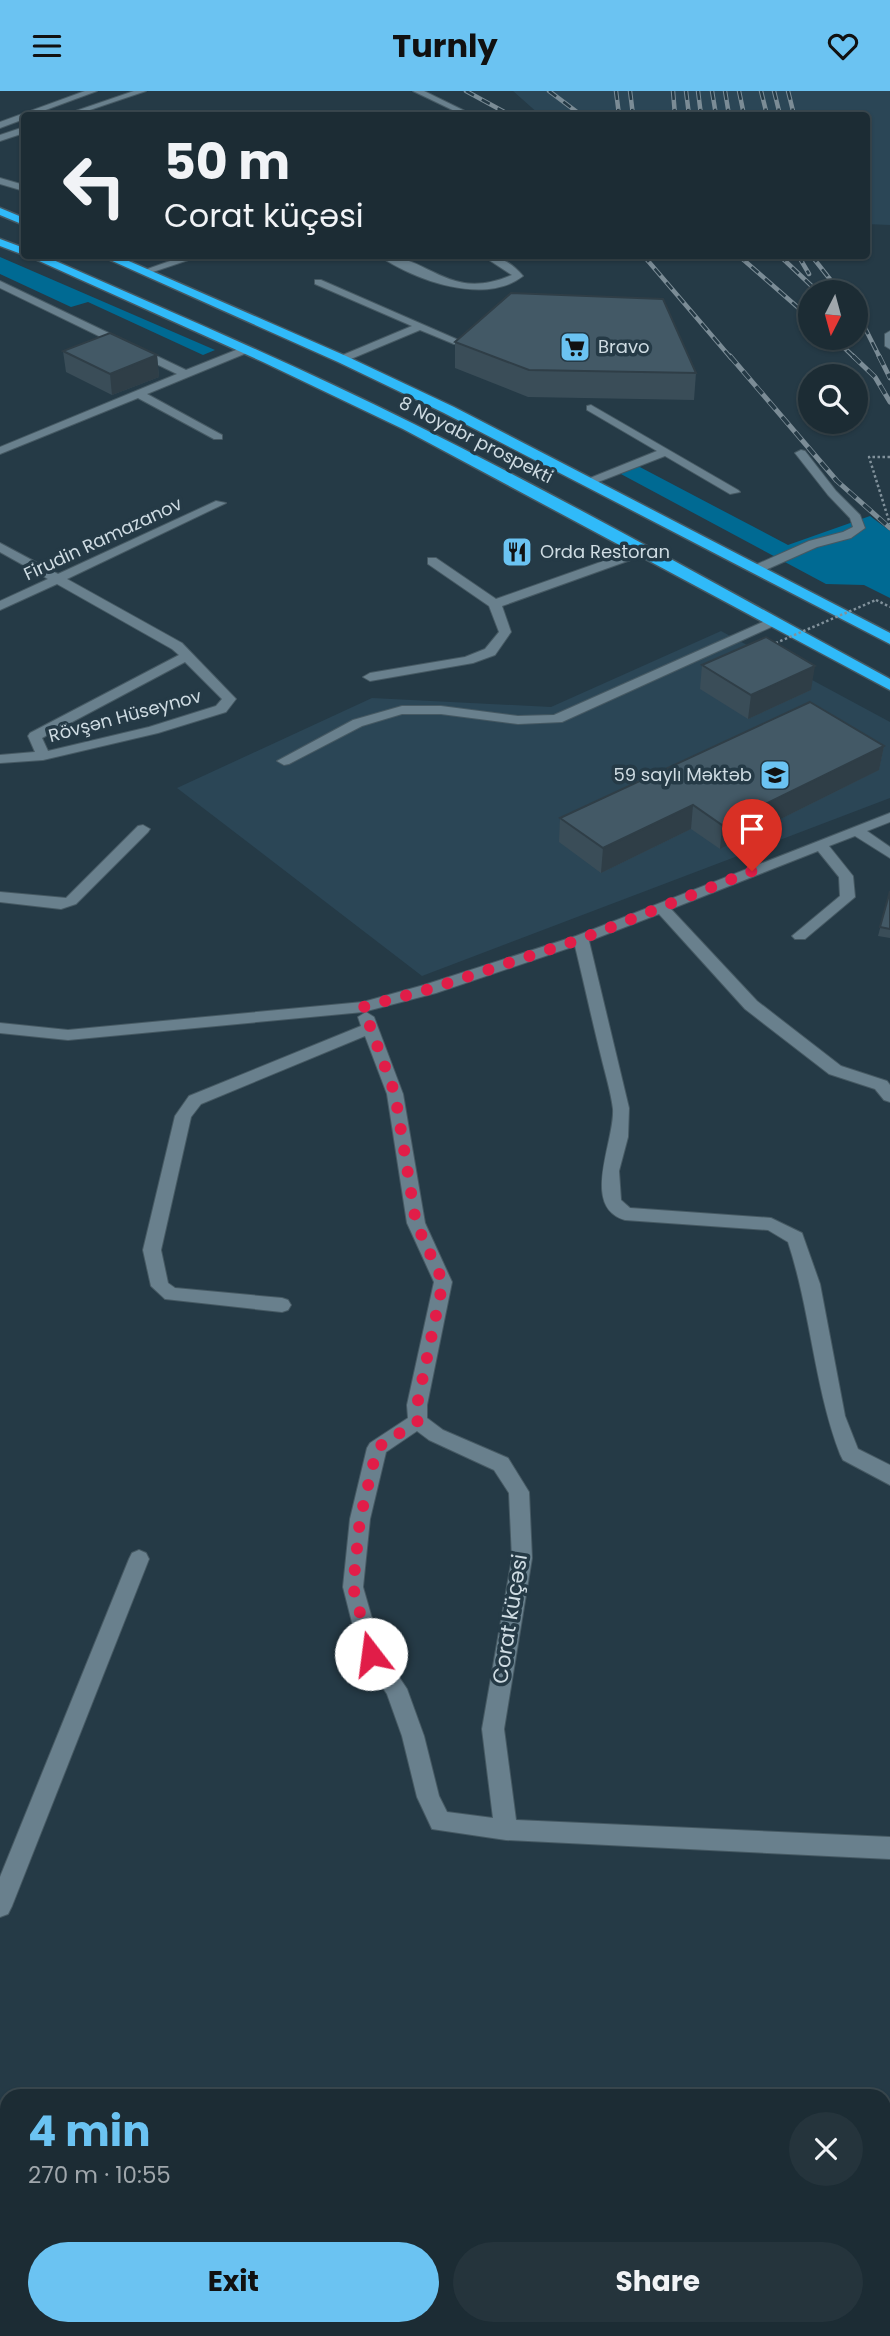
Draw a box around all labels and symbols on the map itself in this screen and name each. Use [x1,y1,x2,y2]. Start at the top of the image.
north arrow [798,280,868,350]
supermarket icon: Bravo [558,330,592,364]
place label: Bravo [598,334,650,359]
street label: 8 Noyabr prospekti [395,390,558,489]
street label: Firudin Ramazanov [20,491,186,586]
restaurant icon: Orda Restoran [500,535,534,569]
place label: Orda Restoran [540,539,670,564]
street label: Rövşən Hüseynov [46,683,204,748]
school or university icon: 59 saylı Məktəb [758,758,792,792]
place label: 59 saylı Məktəb [613,762,752,787]
pin [722,799,782,871]
street label: Corat küçəsi [485,1552,534,1686]
position arrow [334,1617,408,1691]

